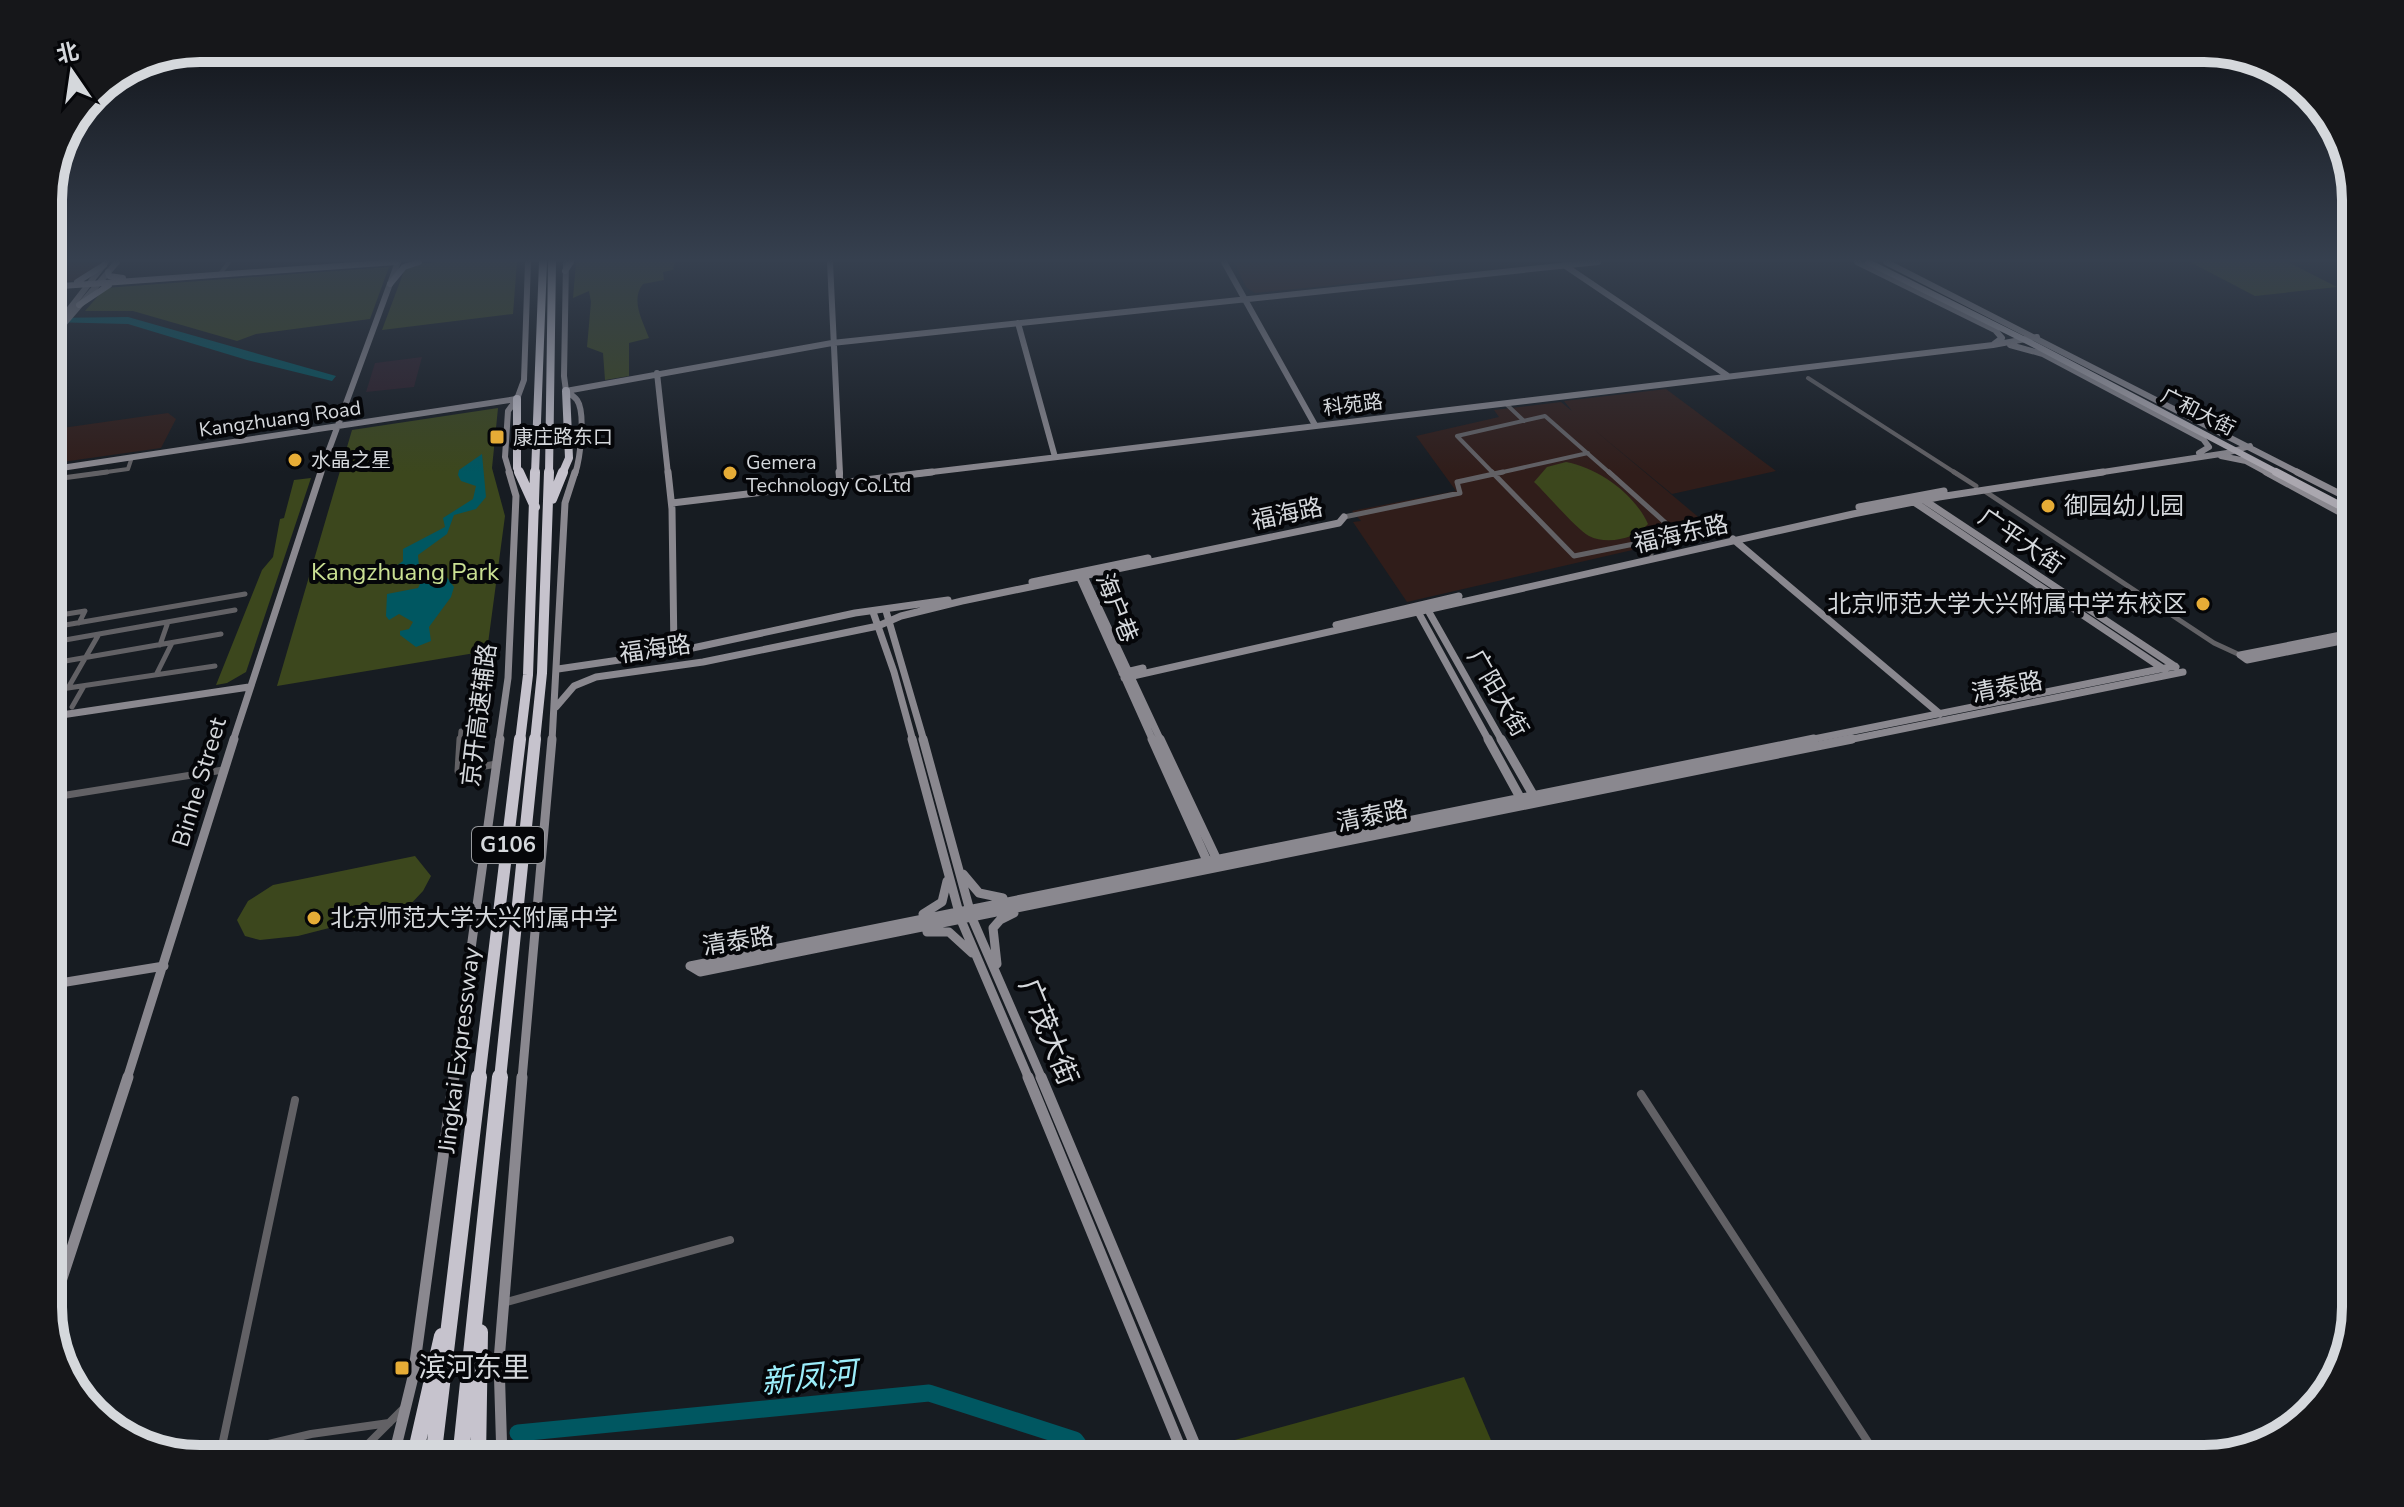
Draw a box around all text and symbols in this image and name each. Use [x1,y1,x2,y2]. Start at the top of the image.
north arrow [32,32,112,112]
text: 北 [54,36,82,71]
street label: 广和大街 [2156,382,2240,442]
street label: 科苑路 [1322,388,1384,422]
street label: Kangzhuang Road [197,394,363,444]
place label: 康庄路东口 [513,424,613,451]
marker: 康庄路东口 [488,428,506,446]
place label: 水晶之星 [311,447,391,474]
place label: Gemera Technology Co.Ltd [746,449,911,499]
marker: 水晶之星 [286,451,304,469]
marker: Gemera Technology Co.Ltd [721,464,739,482]
place label: 御园幼儿园 [2064,490,2184,522]
street label: 福海路 [1248,491,1326,537]
marker: 御园幼儿园 [2039,497,2057,515]
street label: 广平大街 [1972,501,2070,581]
street label: 福海东路 [1631,508,1731,560]
park label: Kangzhuang Park [311,556,500,588]
street label: 海户巷 [1089,569,1145,647]
place label: 北京师范大学大兴附属中学东校区 [1827,588,2187,620]
marker: 北京师范大学大兴附属中学东校区 [2194,595,2212,613]
street label: 福海路 [617,628,693,670]
street label: 京开高速辅路 [454,642,504,788]
street label: 广阳大街 [1460,643,1536,743]
street label: 清泰路 [1969,664,2045,710]
street label: Binhe Street [164,713,234,851]
street label: 清泰路 [1333,793,1411,839]
road number: G106 [472,827,544,863]
place label: 北京师范大学大兴附属中学 [330,902,618,934]
marker: 北京师范大学大兴附属中学 [305,909,323,927]
street label: 清泰路 [700,920,776,962]
street label: Jingkai Expressway [430,945,488,1156]
street label: 广茂大街 [1009,973,1087,1091]
place label: 滨河东里 [418,1349,530,1387]
water label: 新凤河 [759,1351,865,1404]
marker: 滨河东里 [393,1359,411,1377]

